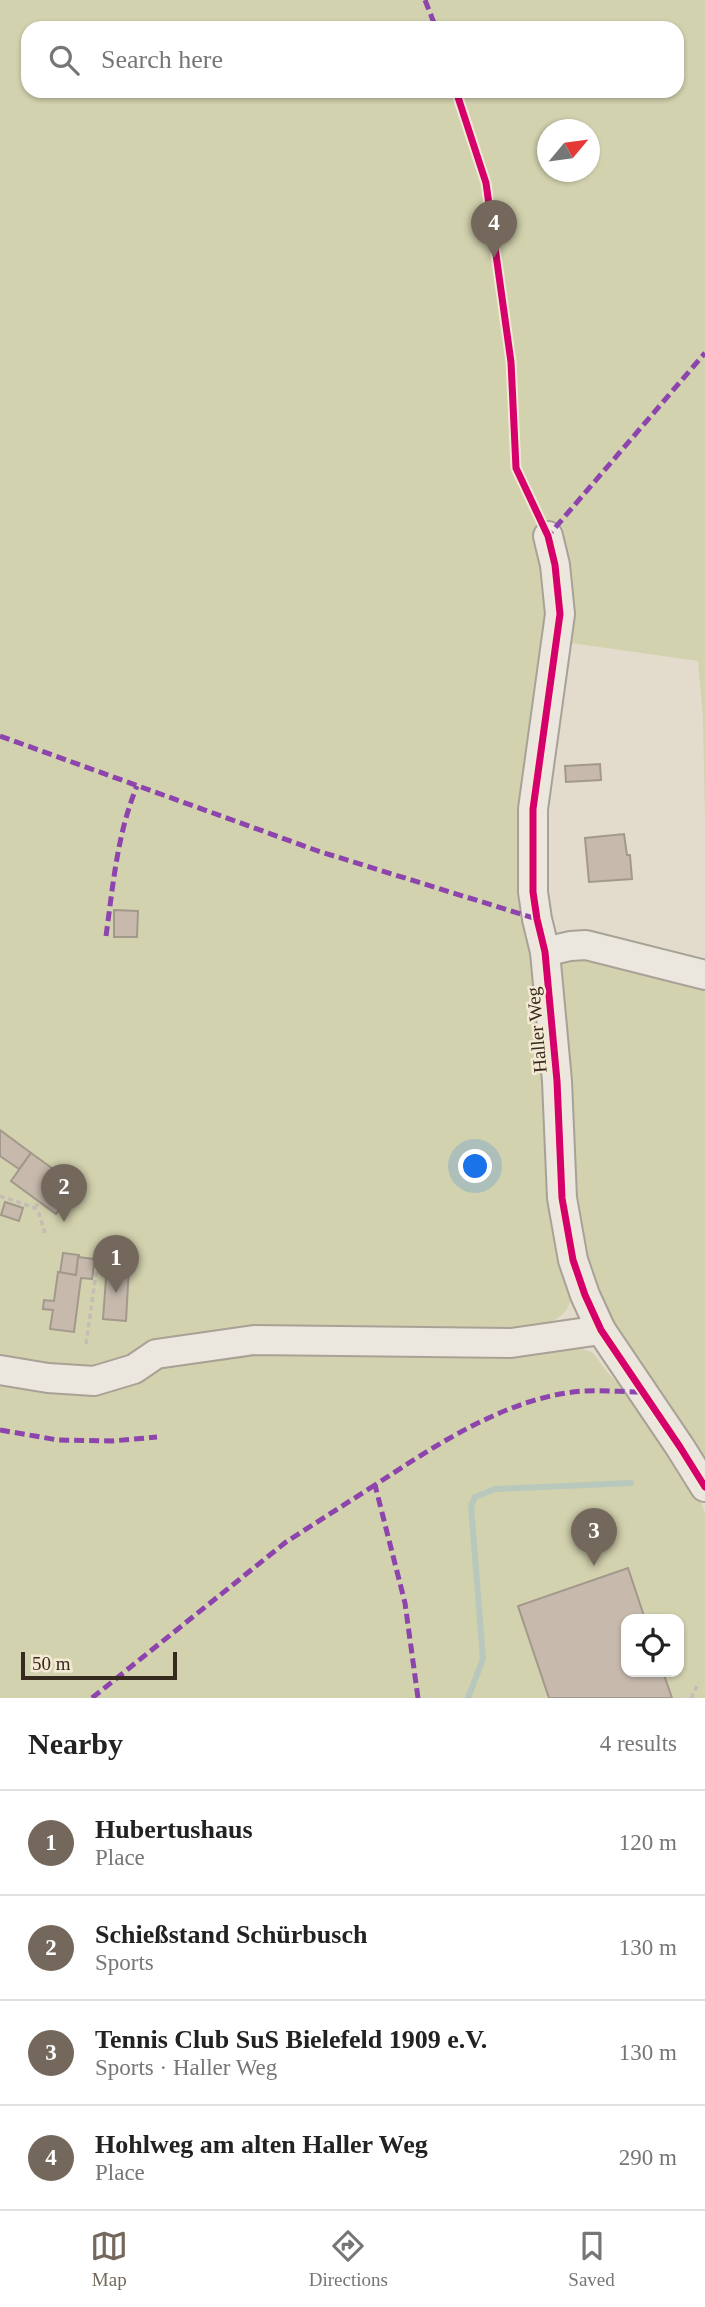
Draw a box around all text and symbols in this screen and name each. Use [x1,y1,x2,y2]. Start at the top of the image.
search box [21,21,684,98]
icon: search [45,41,83,79]
text: Search here [101,45,223,74]
north arrow [537,119,600,182]
pin: 4 [471,200,517,258]
street label: Haller Weg [522,986,551,1074]
your location [458,1149,492,1183]
pin: 2 [41,1164,87,1222]
pin: 1 [93,1235,139,1293]
pin: 3 [571,1508,617,1566]
map controls [621,1614,684,1677]
button: locate [621,1614,684,1677]
scale bar [21,1649,177,1681]
text: 50 m [32,1653,71,1674]
text: Nearby [28,1727,123,1760]
text: 4 results [600,1731,677,1756]
text: Hubertushaus [95,1815,253,1844]
text: 1 [45,1830,57,1855]
text: 120 m [619,1830,677,1855]
text: Place [95,1845,145,1870]
text: Schießstand Schürbusch [95,1920,367,1949]
text: 2 [45,1935,57,1960]
text: 130 m [619,1935,677,1960]
text: Sports [95,1950,154,1975]
text: Tennis Club SuS Bielefeld 1909 e.V. [95,2025,487,2054]
text: 3 [45,2040,57,2065]
text: 130 m [619,2040,677,2065]
text: Sports · Haller Weg [95,2055,277,2080]
text: Hohlweg am alten Haller Weg [95,2130,428,2159]
text: 4 [45,2145,57,2170]
text: 290 m [619,2145,677,2170]
text: Place [95,2160,145,2185]
tab: Map [90,2227,128,2291]
tab: Directions [309,2227,388,2291]
tab: Saved [568,2227,615,2291]

